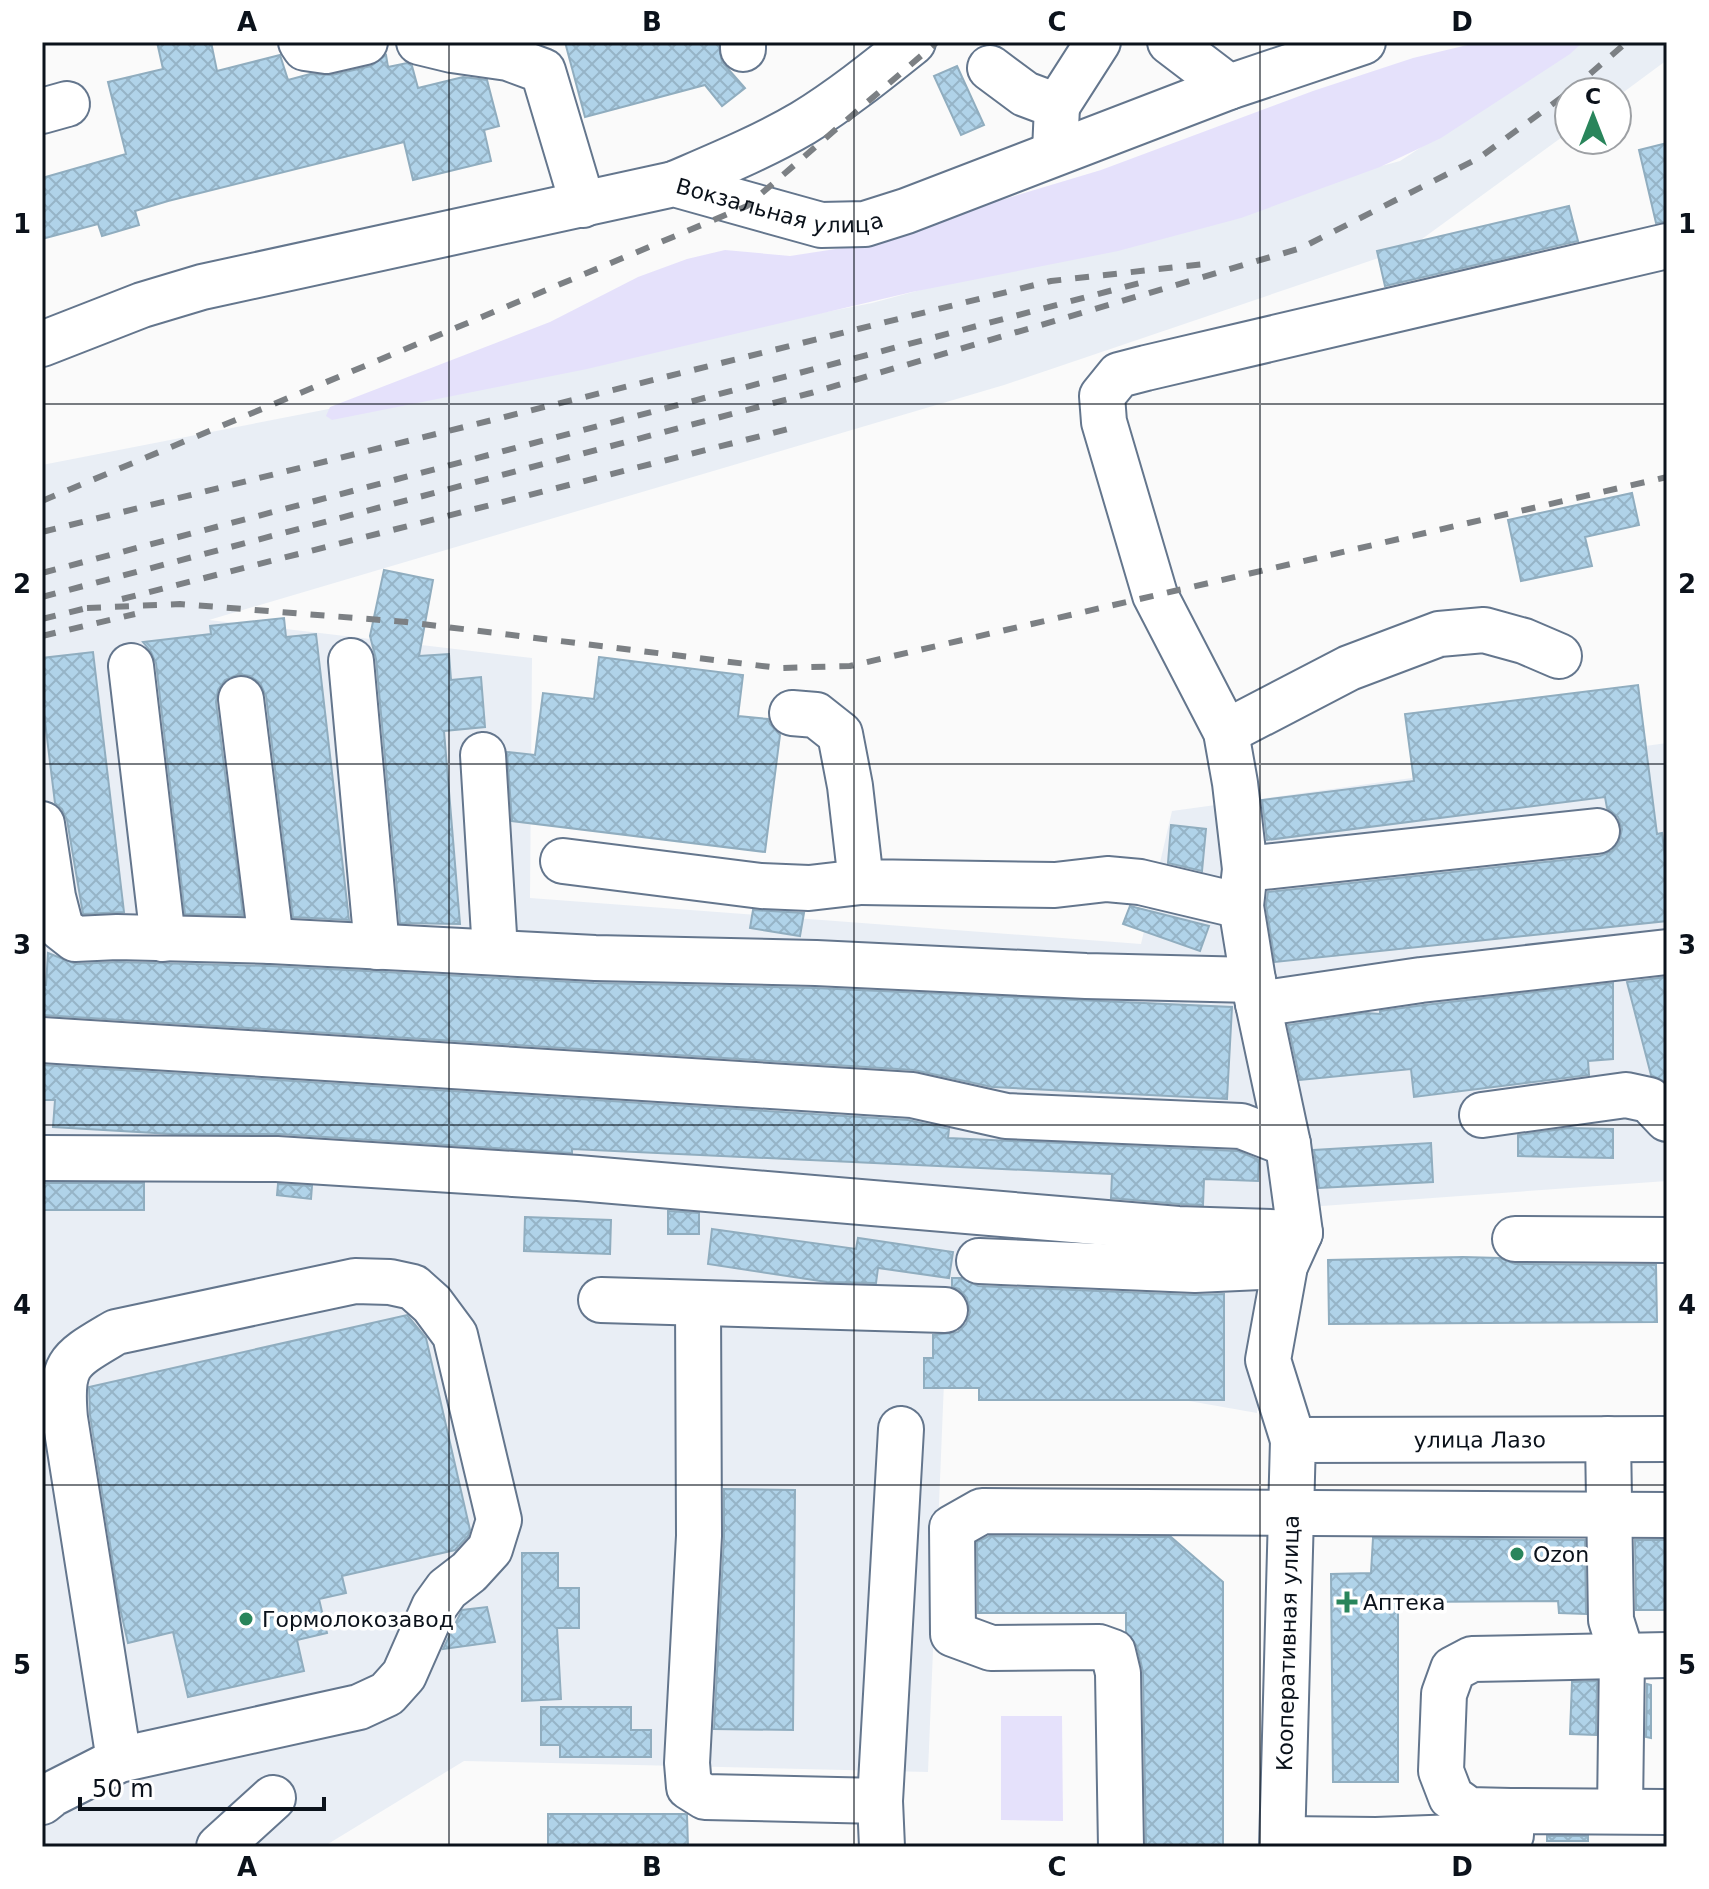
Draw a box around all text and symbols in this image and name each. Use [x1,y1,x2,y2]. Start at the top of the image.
text: A [237,7,257,37]
text: B [642,7,662,37]
text: C [1047,7,1067,37]
text: D [1451,7,1473,37]
north arrow [1553,76,1633,156]
text: С [1585,84,1601,109]
street label: Вокзальная улица [673,173,886,239]
text: 1 [13,209,31,239]
text: 1 [1678,209,1696,239]
text: 2 [13,569,31,599]
text: 2 [1678,569,1696,599]
text: 3 [13,930,31,960]
text: 3 [1678,930,1696,960]
text: 4 [13,1290,31,1320]
text: 4 [1678,1290,1696,1320]
street label: улица Лазо [1414,1427,1546,1453]
street label: Кооперативная улица [1272,1515,1304,1771]
place label: Ozon [1533,1542,1589,1567]
marker: Ozon [1508,1545,1526,1563]
place label: Аптека [1363,1590,1446,1615]
marker: Аптека [1338,1593,1356,1611]
place label: Гормолокозавод [262,1607,454,1632]
marker: Гормолокозавод [237,1610,255,1628]
text: 5 [13,1650,31,1680]
text: 5 [1678,1650,1696,1680]
scale bar [80,1761,324,1811]
text: 50 m [92,1775,154,1803]
text: A [237,1852,257,1882]
text: B [642,1852,662,1882]
text: C [1047,1852,1067,1882]
text: D [1451,1852,1473,1882]

